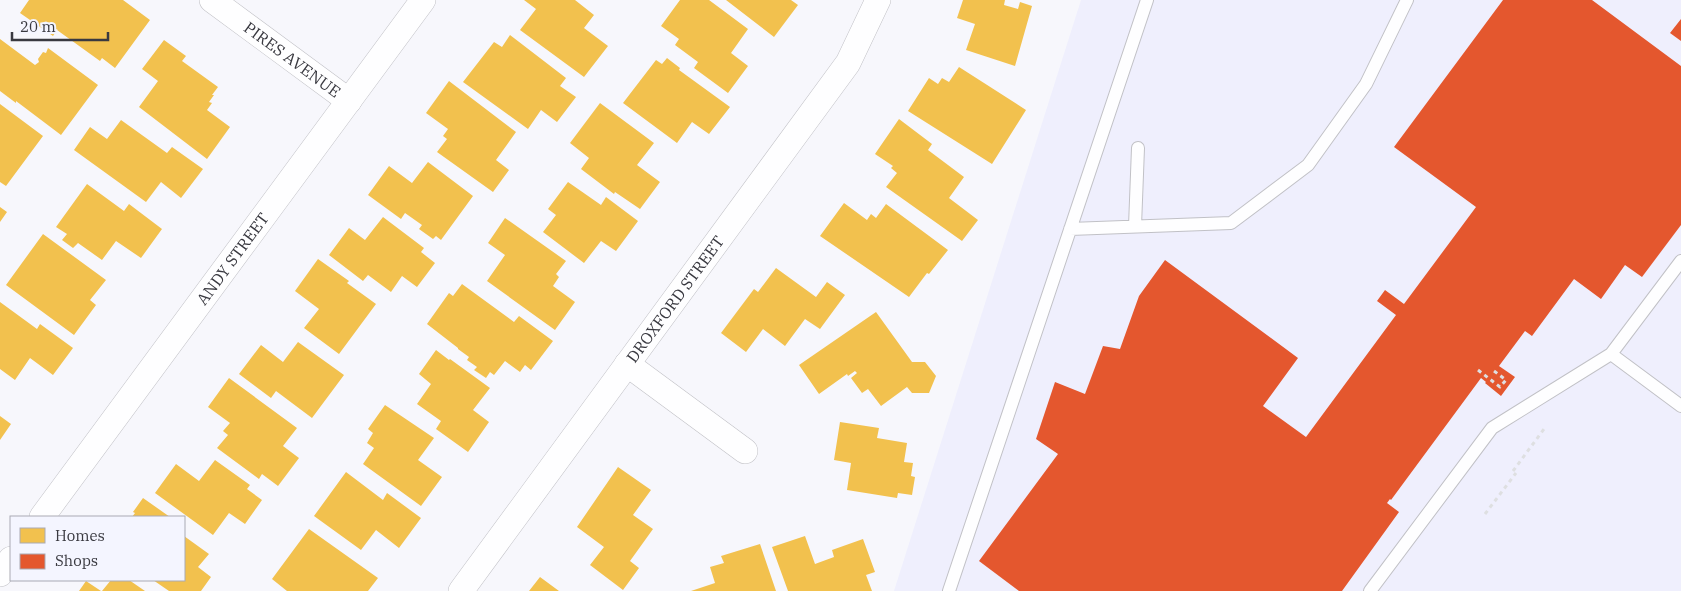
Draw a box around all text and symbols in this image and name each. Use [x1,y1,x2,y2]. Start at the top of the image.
scale bar [12,10,109,42]
text: 20 m [20,17,56,36]
street label: PIRES AVENUE [240,17,345,102]
street label: ANDY STREET [192,209,273,309]
street label: DROXFORD STREET [622,232,728,366]
legend [10,516,185,581]
text: Homes [55,526,105,545]
text: Shops [55,551,98,570]

